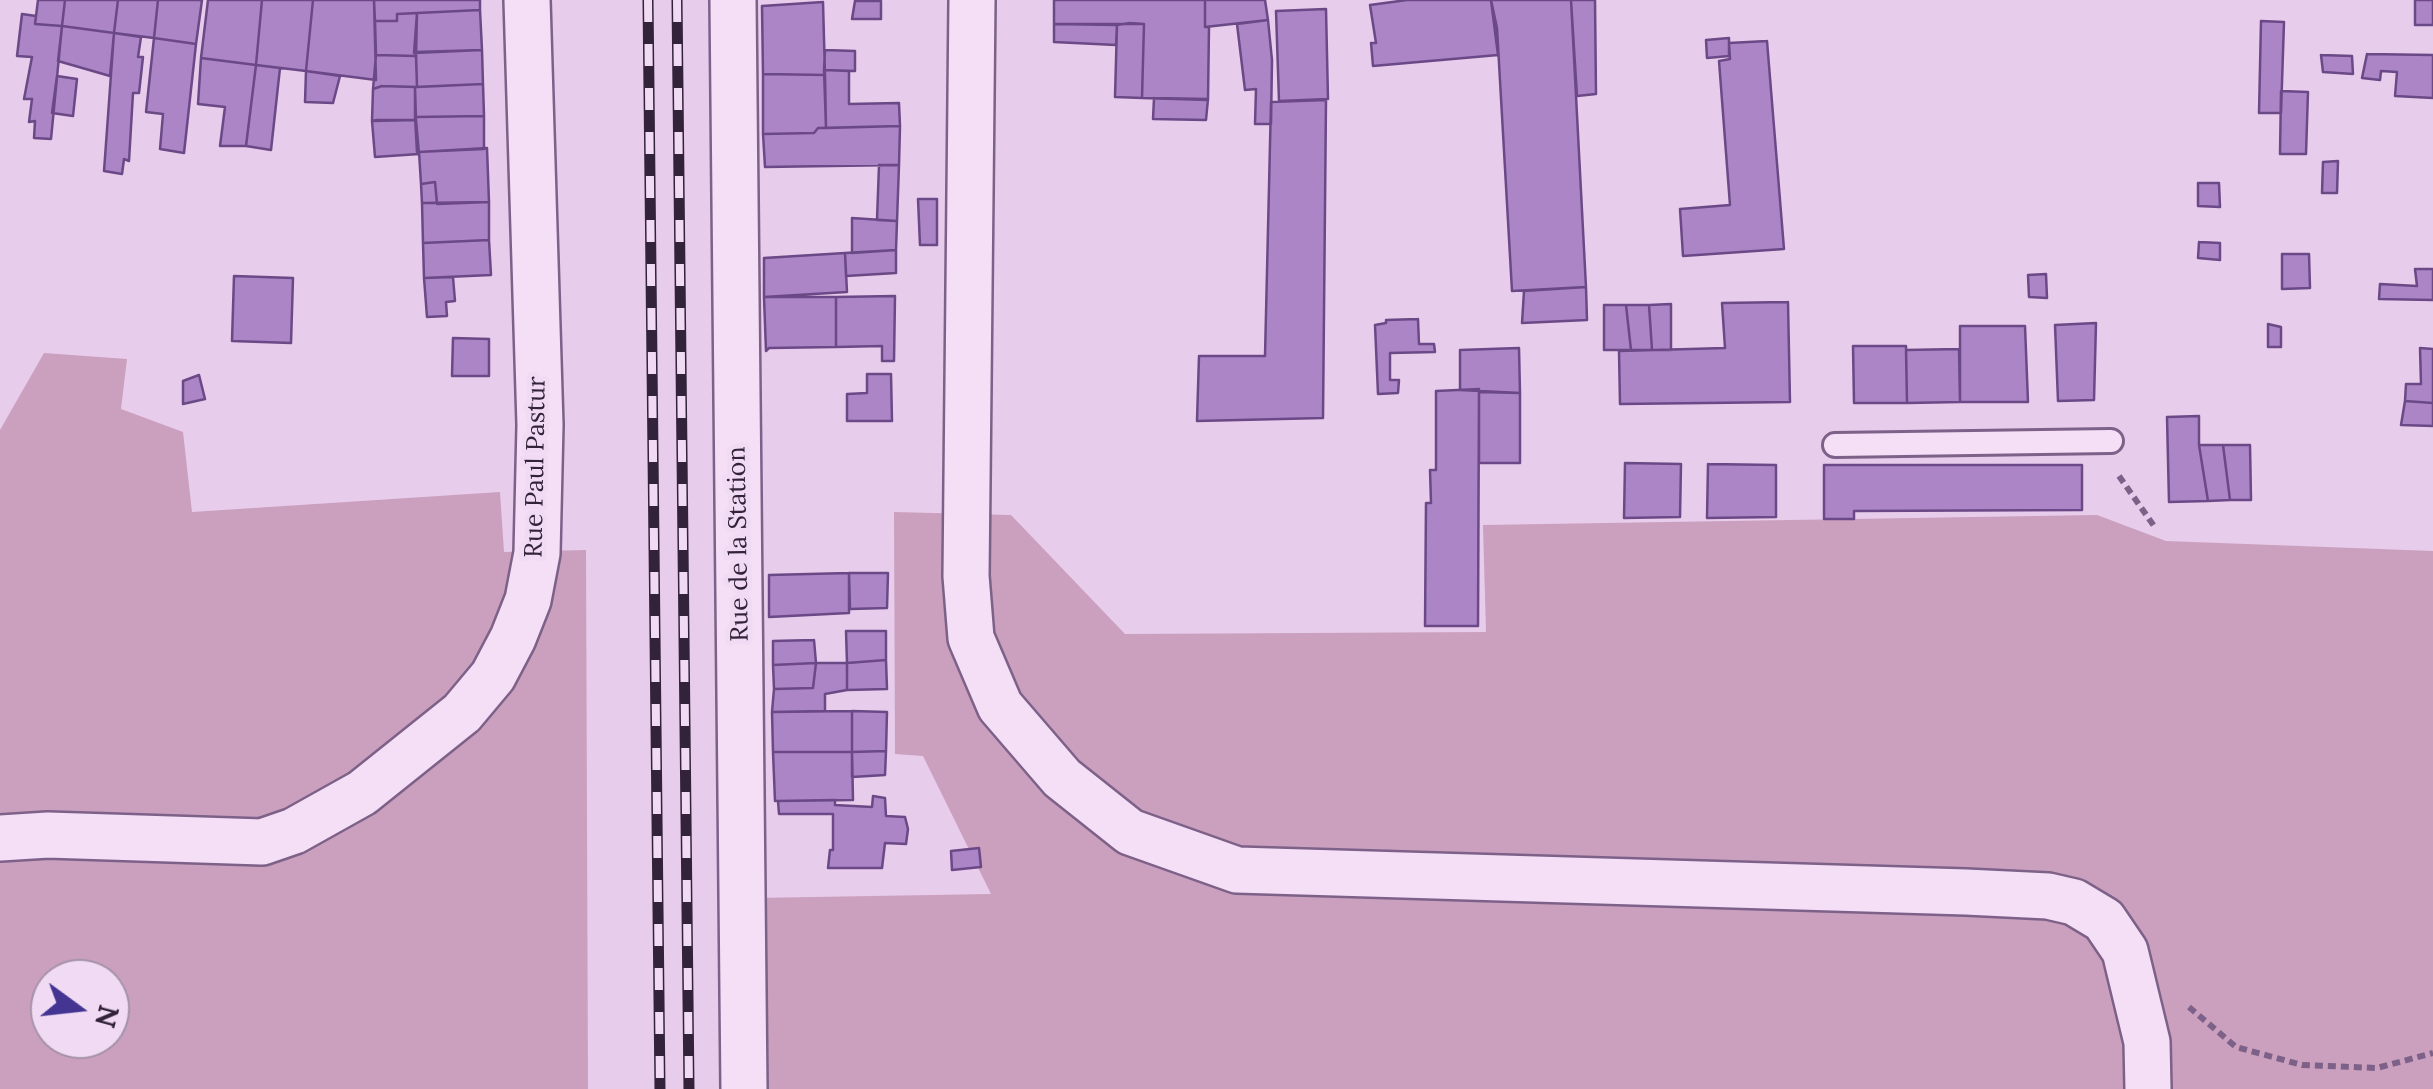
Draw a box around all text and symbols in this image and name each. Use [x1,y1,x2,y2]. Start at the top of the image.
street label: Rue Paul Pastur [519,376,553,558]
street label: Rue de la Station [722,446,756,642]
north arrow [30,959,130,1059]
text: N [87,1001,127,1031]

